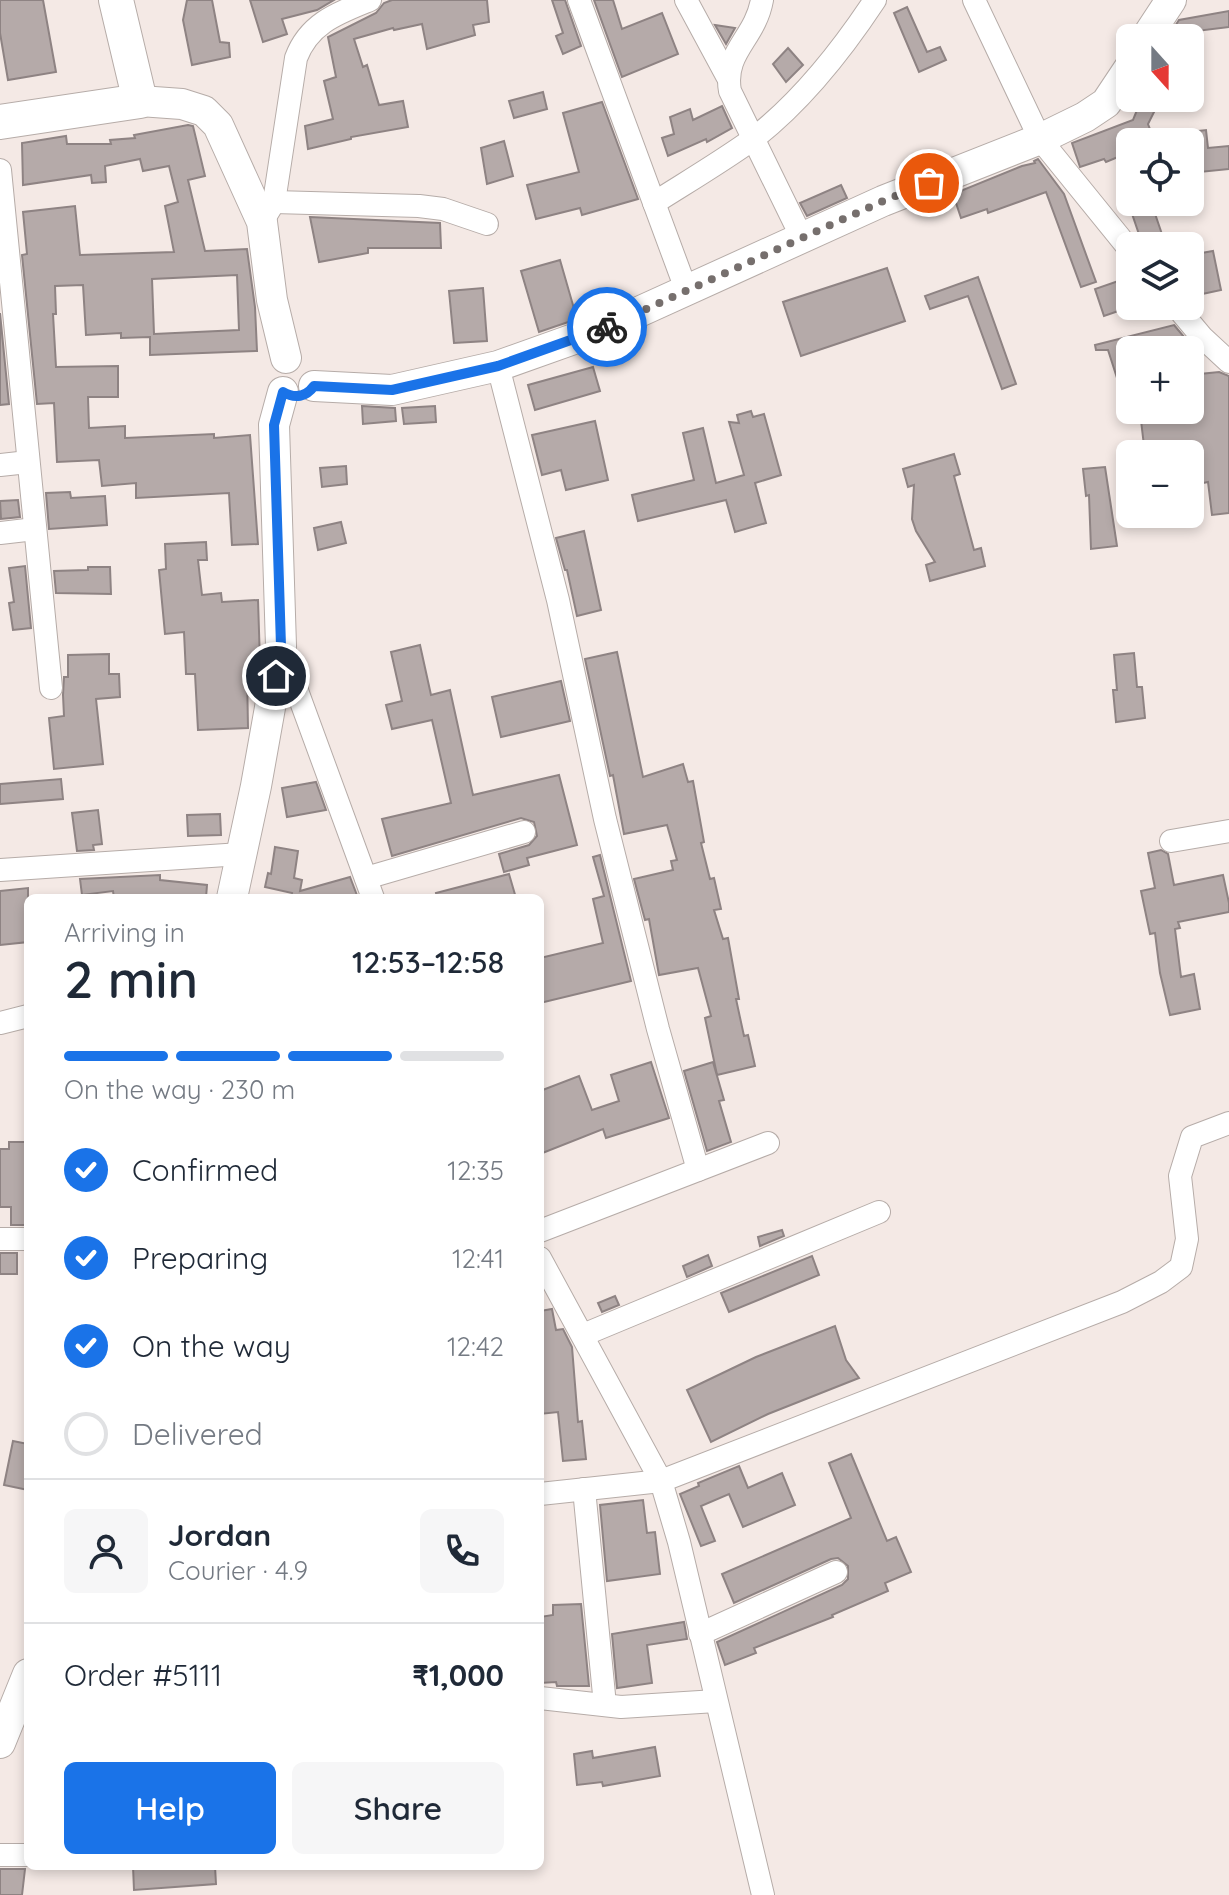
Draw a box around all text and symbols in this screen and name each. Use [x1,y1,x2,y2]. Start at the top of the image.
north arrow [1116,24,1204,112]
map controls [1116,24,1204,528]
button: locate [1116,128,1204,216]
pin [895,149,963,217]
icon: bag [907,161,951,205]
button: layers [1116,232,1204,320]
courier [567,287,647,367]
icon: bike [585,305,629,349]
button: + [1116,336,1204,424]
button: − [1116,440,1204,528]
pin [242,642,310,710]
icon: home [254,654,298,698]
text: Arriving in [64,916,185,949]
text: 12:53–12:58 [352,943,504,981]
text: 2 min [64,946,198,1011]
text: On the way · 230 m [64,1073,295,1106]
icon: check [64,1148,108,1192]
text: Confirmed [132,1151,278,1189]
text: 12:35 [447,1154,504,1187]
icon: check [64,1236,108,1280]
text: Preparing [132,1239,268,1277]
text: 12:41 [452,1242,504,1275]
icon: check [64,1324,108,1368]
text: On the way [132,1327,291,1365]
text: 12:42 [447,1330,504,1363]
text: Delivered [132,1415,263,1453]
button: person [64,1509,148,1593]
button: phone [420,1509,504,1593]
text: Jordan [168,1516,271,1554]
text: Courier · 4.9 [168,1554,308,1587]
text: Order #5111 [64,1656,222,1694]
text: ₹1,000 [412,1656,504,1694]
button: Help [64,1762,276,1854]
button: Share [292,1762,504,1854]

